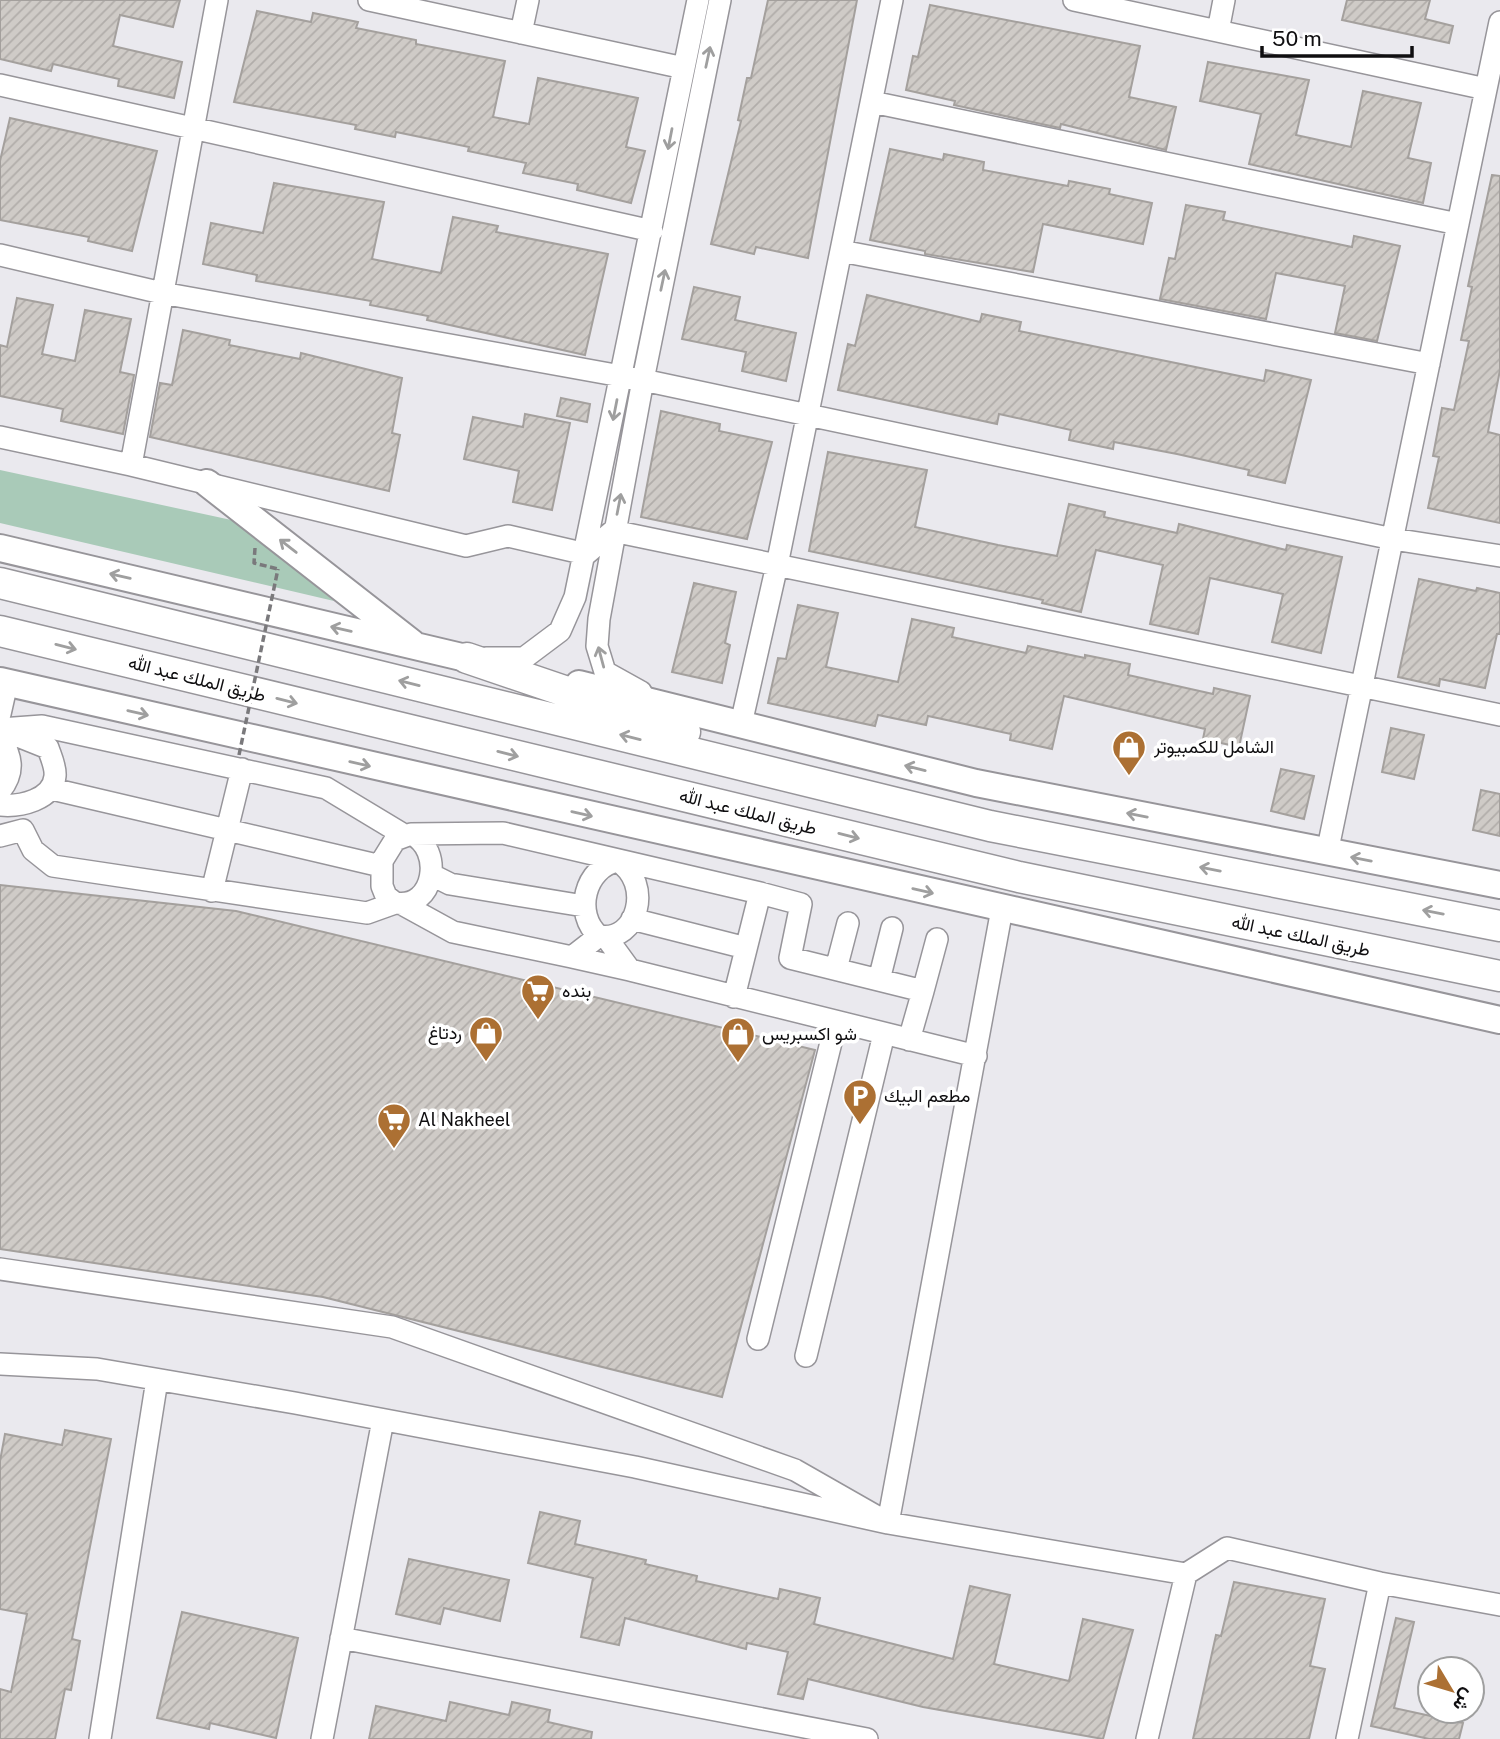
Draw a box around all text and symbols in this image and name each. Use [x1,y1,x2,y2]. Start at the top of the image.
scale bar [1262,14,1412,58]
text: 50 m [1272,26,1322,51]
one-way arrow [702,46,716,69]
one-way arrow [663,127,677,150]
one-way arrow [657,269,670,292]
one-way arrow [608,398,622,421]
one-way arrow [612,493,626,516]
one-way arrow [279,538,297,553]
one-way arrow [109,569,132,583]
one-way arrow [330,622,353,635]
one-way arrow [54,641,77,654]
one-way arrow [594,646,607,669]
street label: طريق الملك عبد الله [126,651,268,707]
one-way arrow [398,676,421,689]
one-way arrow [275,695,298,708]
one-way arrow [126,707,149,721]
shop icon: الشامل للكمبيوتر [1110,728,1148,777]
one-way arrow [619,730,642,743]
place label: الشامل للكمبيوتر [1153,736,1274,758]
one-way arrow [497,748,519,761]
one-way arrow [348,757,371,771]
one-way arrow [904,760,927,774]
street label: طريق الملك عبد الله [677,784,819,840]
one-way arrow [570,807,593,821]
one-way arrow [1126,808,1149,822]
one-way arrow [837,830,860,843]
one-way arrow [1350,852,1373,866]
one-way arrow [1199,861,1222,875]
one-way arrow [911,885,934,898]
one-way arrow [1422,905,1445,919]
street label: طريق الملك عبد الله [1230,911,1372,961]
supermarket icon: بنده [519,972,557,1021]
place label: بنده [562,980,591,1001]
shop icon: ردتاغ [467,1014,505,1063]
shop icon: شو اكسبريس [719,1015,757,1064]
place label: ردتاغ [428,1022,462,1045]
place label: شو اكسبريس [762,1023,857,1045]
parking icon: مطعم البيك [841,1077,879,1126]
place label: مطعم البيك [884,1085,970,1108]
supermarket icon: Al Nakheel [375,1101,413,1150]
place label: Al Nakheel [418,1109,510,1130]
north arrow [1416,1655,1486,1725]
text: ش [1448,1684,1480,1716]

